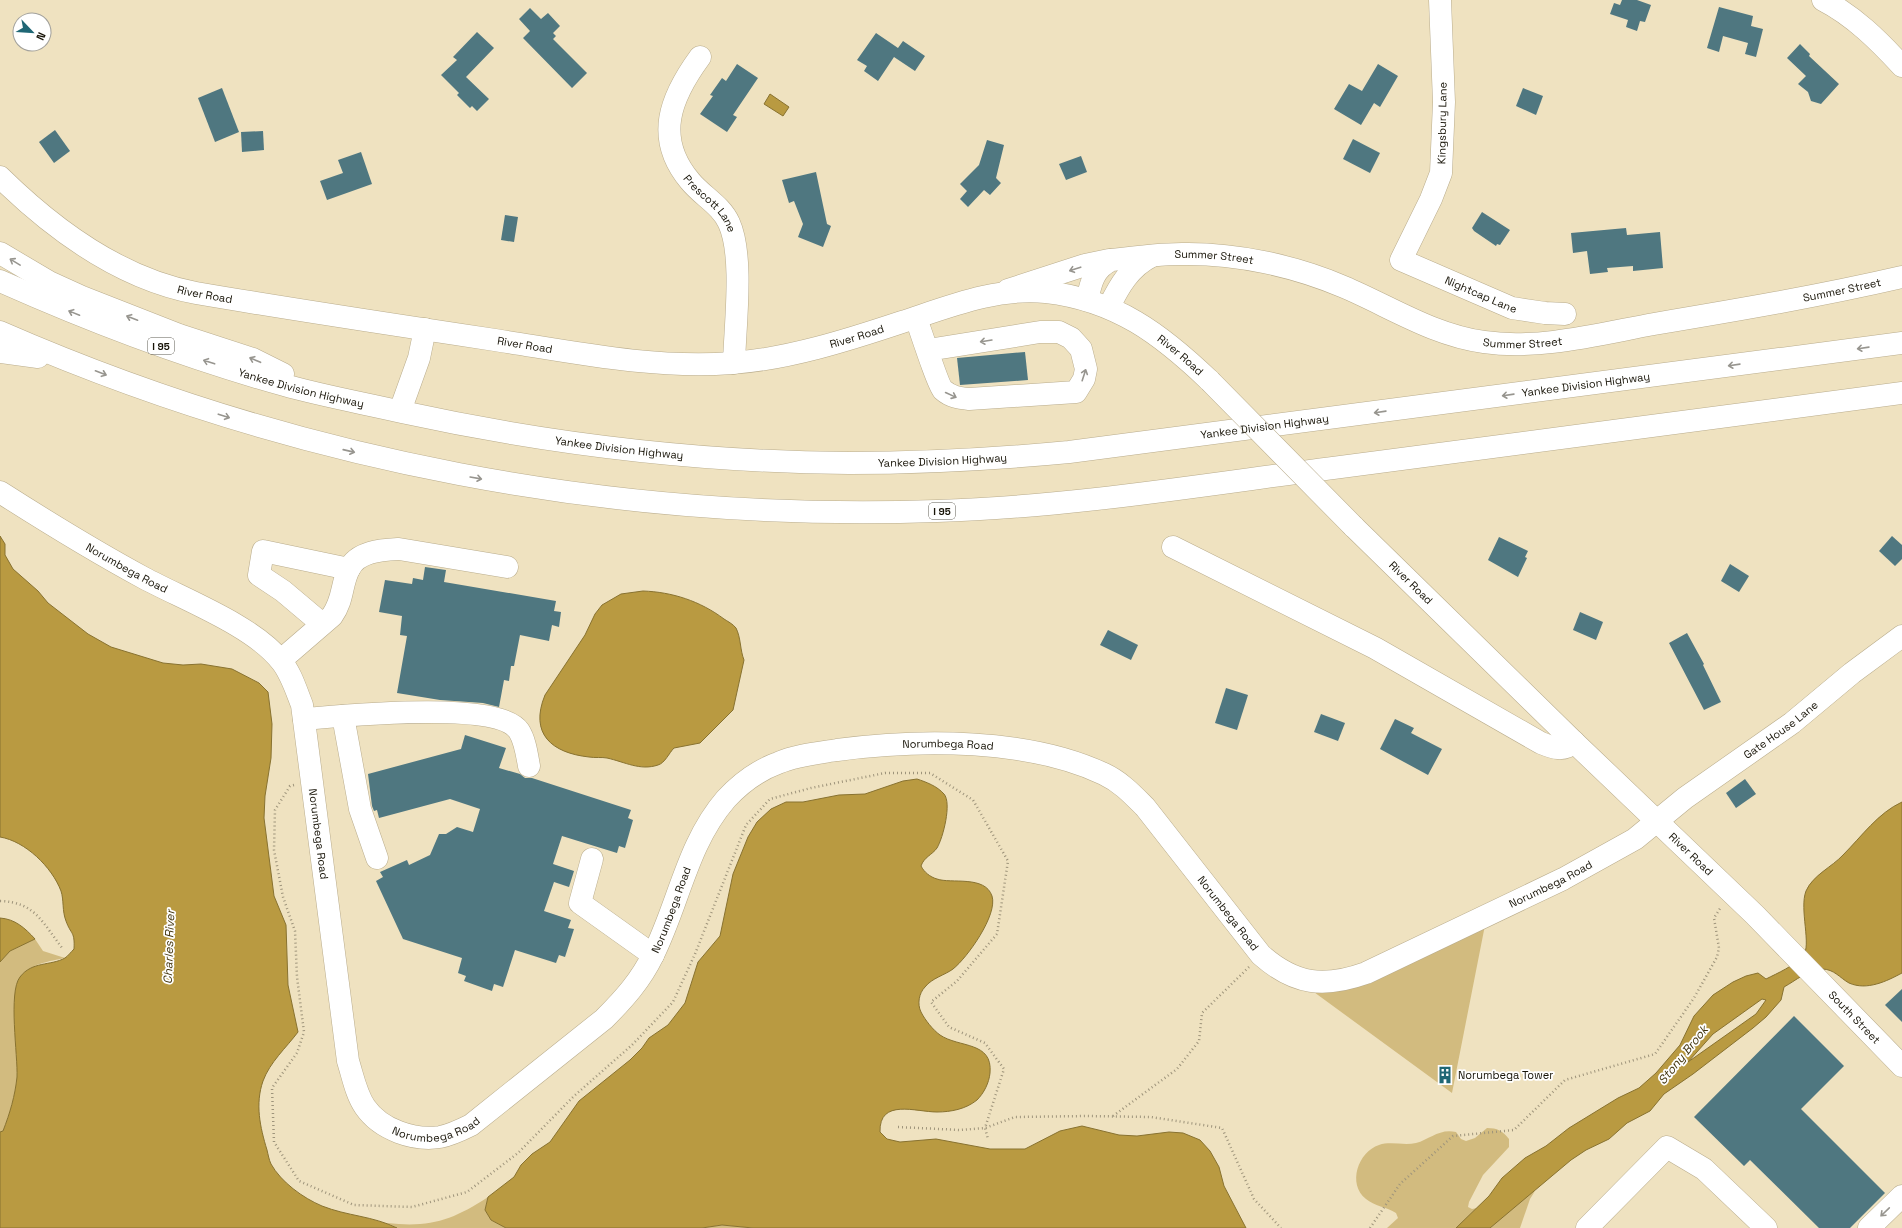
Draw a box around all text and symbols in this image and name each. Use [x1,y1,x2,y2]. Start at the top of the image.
north arrow [12,12,52,52]
text: N [33,30,49,43]
street label: Kingsbury Lane [1434,82,1450,164]
street label: Prescott Lane [681,172,739,234]
street label: Summer Street [1174,247,1255,267]
one-way arrow [9,258,21,266]
one-way arrow [1068,266,1081,273]
street label: Nightcap Lane [1443,273,1518,316]
street label: Summer Street [1802,275,1882,305]
street label: River Road [176,282,234,306]
one-way arrow [69,308,81,316]
one-way arrow [126,313,138,321]
street label: River Road [828,321,886,351]
street label: River Road [1155,331,1206,378]
street label: River Road [496,333,554,356]
street label: Summer Street [1482,334,1563,351]
one-way arrow [979,337,992,345]
road number: I 95 [148,338,174,354]
one-way arrow [1857,344,1870,352]
one-way arrow [249,356,261,363]
one-way arrow [203,358,216,365]
one-way arrow [1728,361,1741,369]
street label: Yankee Division Highway [237,365,365,411]
one-way arrow [95,369,107,377]
one-way arrow [1081,369,1088,382]
street label: Yankee Division Highway [1521,369,1651,400]
one-way arrow [945,391,957,399]
one-way arrow [1502,391,1515,399]
one-way arrow [1373,408,1386,416]
street label: Yankee Division Highway [1200,411,1330,442]
one-way arrow [217,413,230,420]
street label: Yankee Division Highway [554,433,684,462]
one-way arrow [342,447,355,455]
street label: Yankee Division Highway [878,450,1008,470]
one-way arrow [469,474,482,482]
road number: I 95 [929,503,955,519]
street label: Norumbega Road [83,540,170,596]
street label: River Road [1386,558,1436,607]
street label: Gate House Lane [1741,698,1821,762]
street label: Norumbega Road [902,736,994,753]
street label: Norumbega Road [306,788,331,880]
street label: River Road [1666,830,1716,878]
street label: Norumbega Road [1507,857,1595,911]
street label: Norumbega Road [648,865,694,955]
street label: Norumbega Road [1195,873,1262,954]
water label: Charles River [160,908,178,984]
street label: South Street [1826,988,1883,1047]
water label: Stony Brook [1654,1021,1713,1088]
building icon: Norumbega Tower [1435,1065,1455,1085]
place label: Norumbega Tower [1458,1068,1553,1082]
street label: Norumbega Road [390,1114,483,1145]
one-way arrow [1880,1207,1890,1217]

